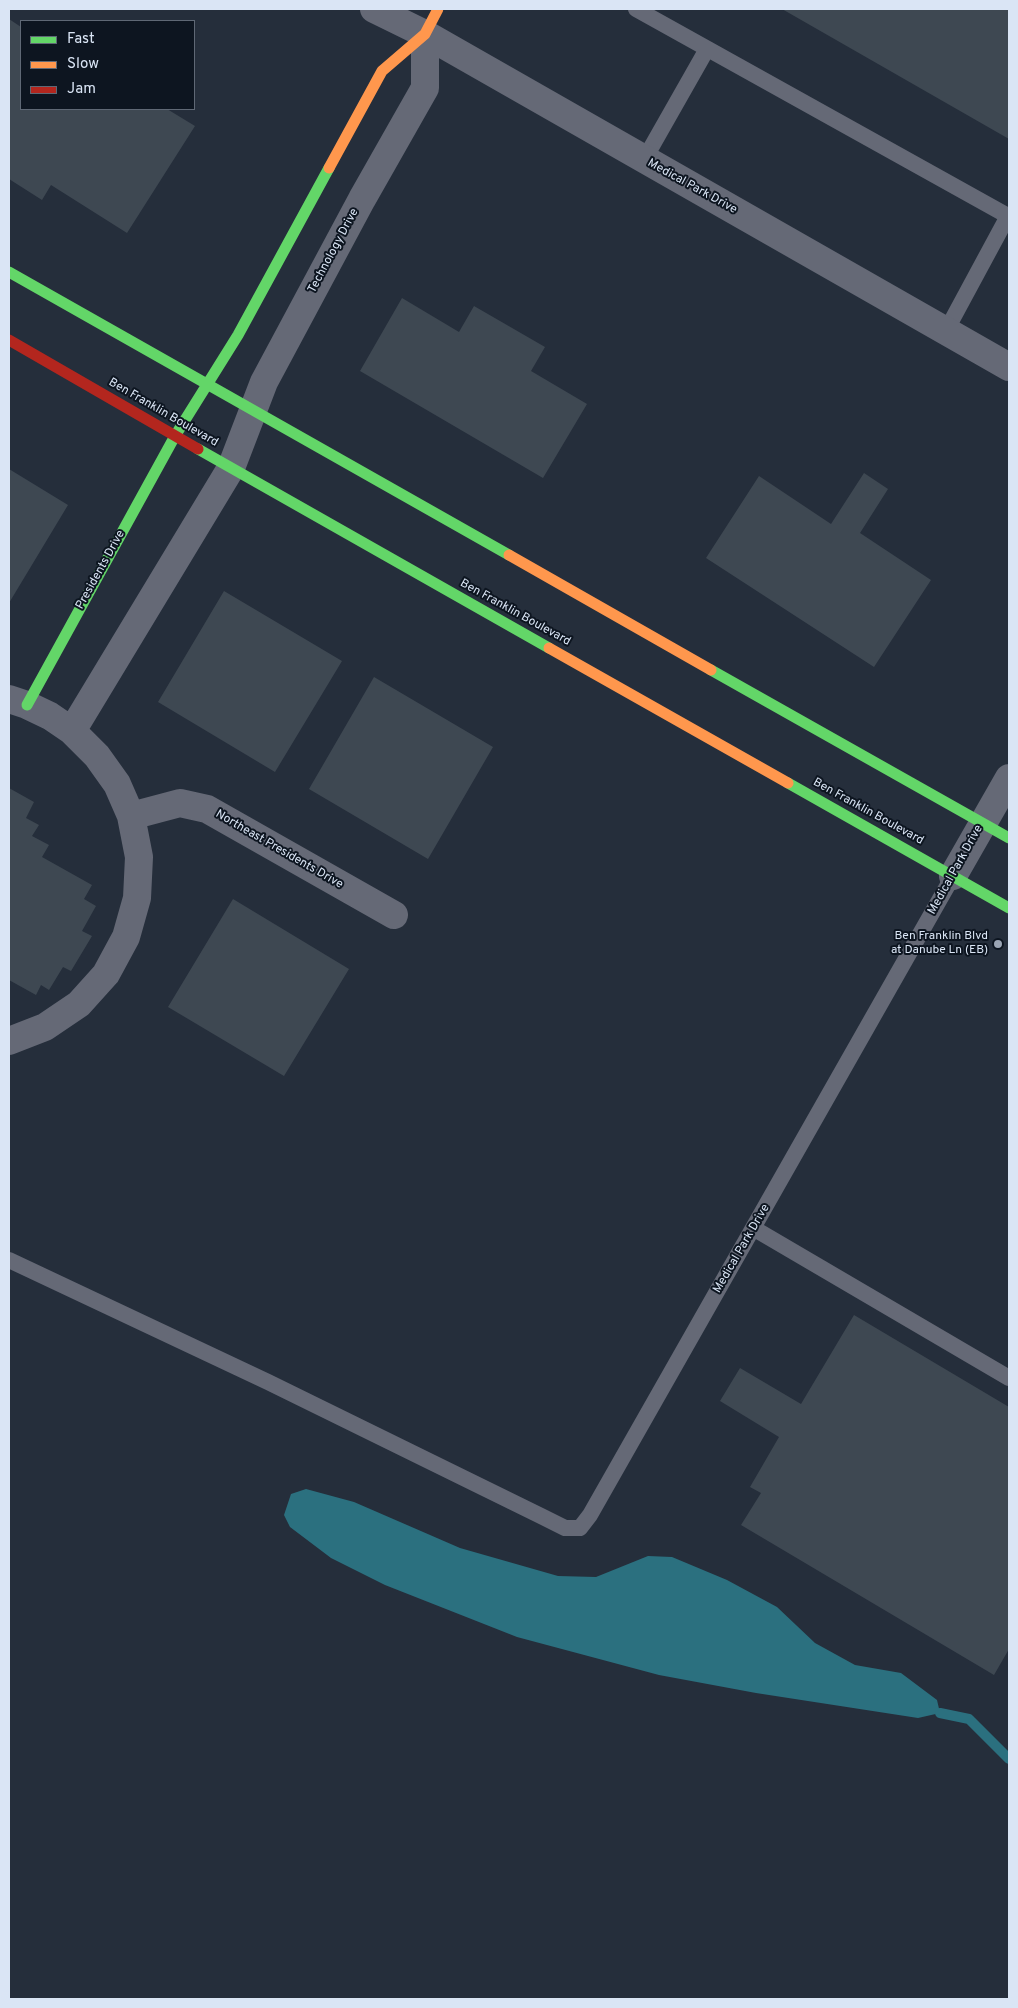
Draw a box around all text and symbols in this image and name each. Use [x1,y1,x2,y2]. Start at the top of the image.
legend [20,20,195,110]
text: Fast [67,30,95,49]
text: Slow [67,55,99,74]
text: Jam [67,80,96,99]
street label: Medical Park Drive [645,156,739,218]
street label: Technology Drive [306,206,362,296]
street label: Ben Franklin Boulevard [106,376,220,450]
street label: Presidents Drive [73,528,129,612]
street label: Ben Franklin Boulevard [457,577,573,649]
street label: Ben Franklin Boulevard [810,776,926,848]
street label: Northeast Presidents Drive [213,808,345,892]
street label: Medical Park Drive [925,823,987,917]
place label: Ben Franklin Blvd at Danube Ln (EB) [891,930,988,958]
marker: Ben Franklin Blvd at Danube Ln (EB) [992,938,1004,950]
street label: Medical Park Drive [711,1202,773,1296]

